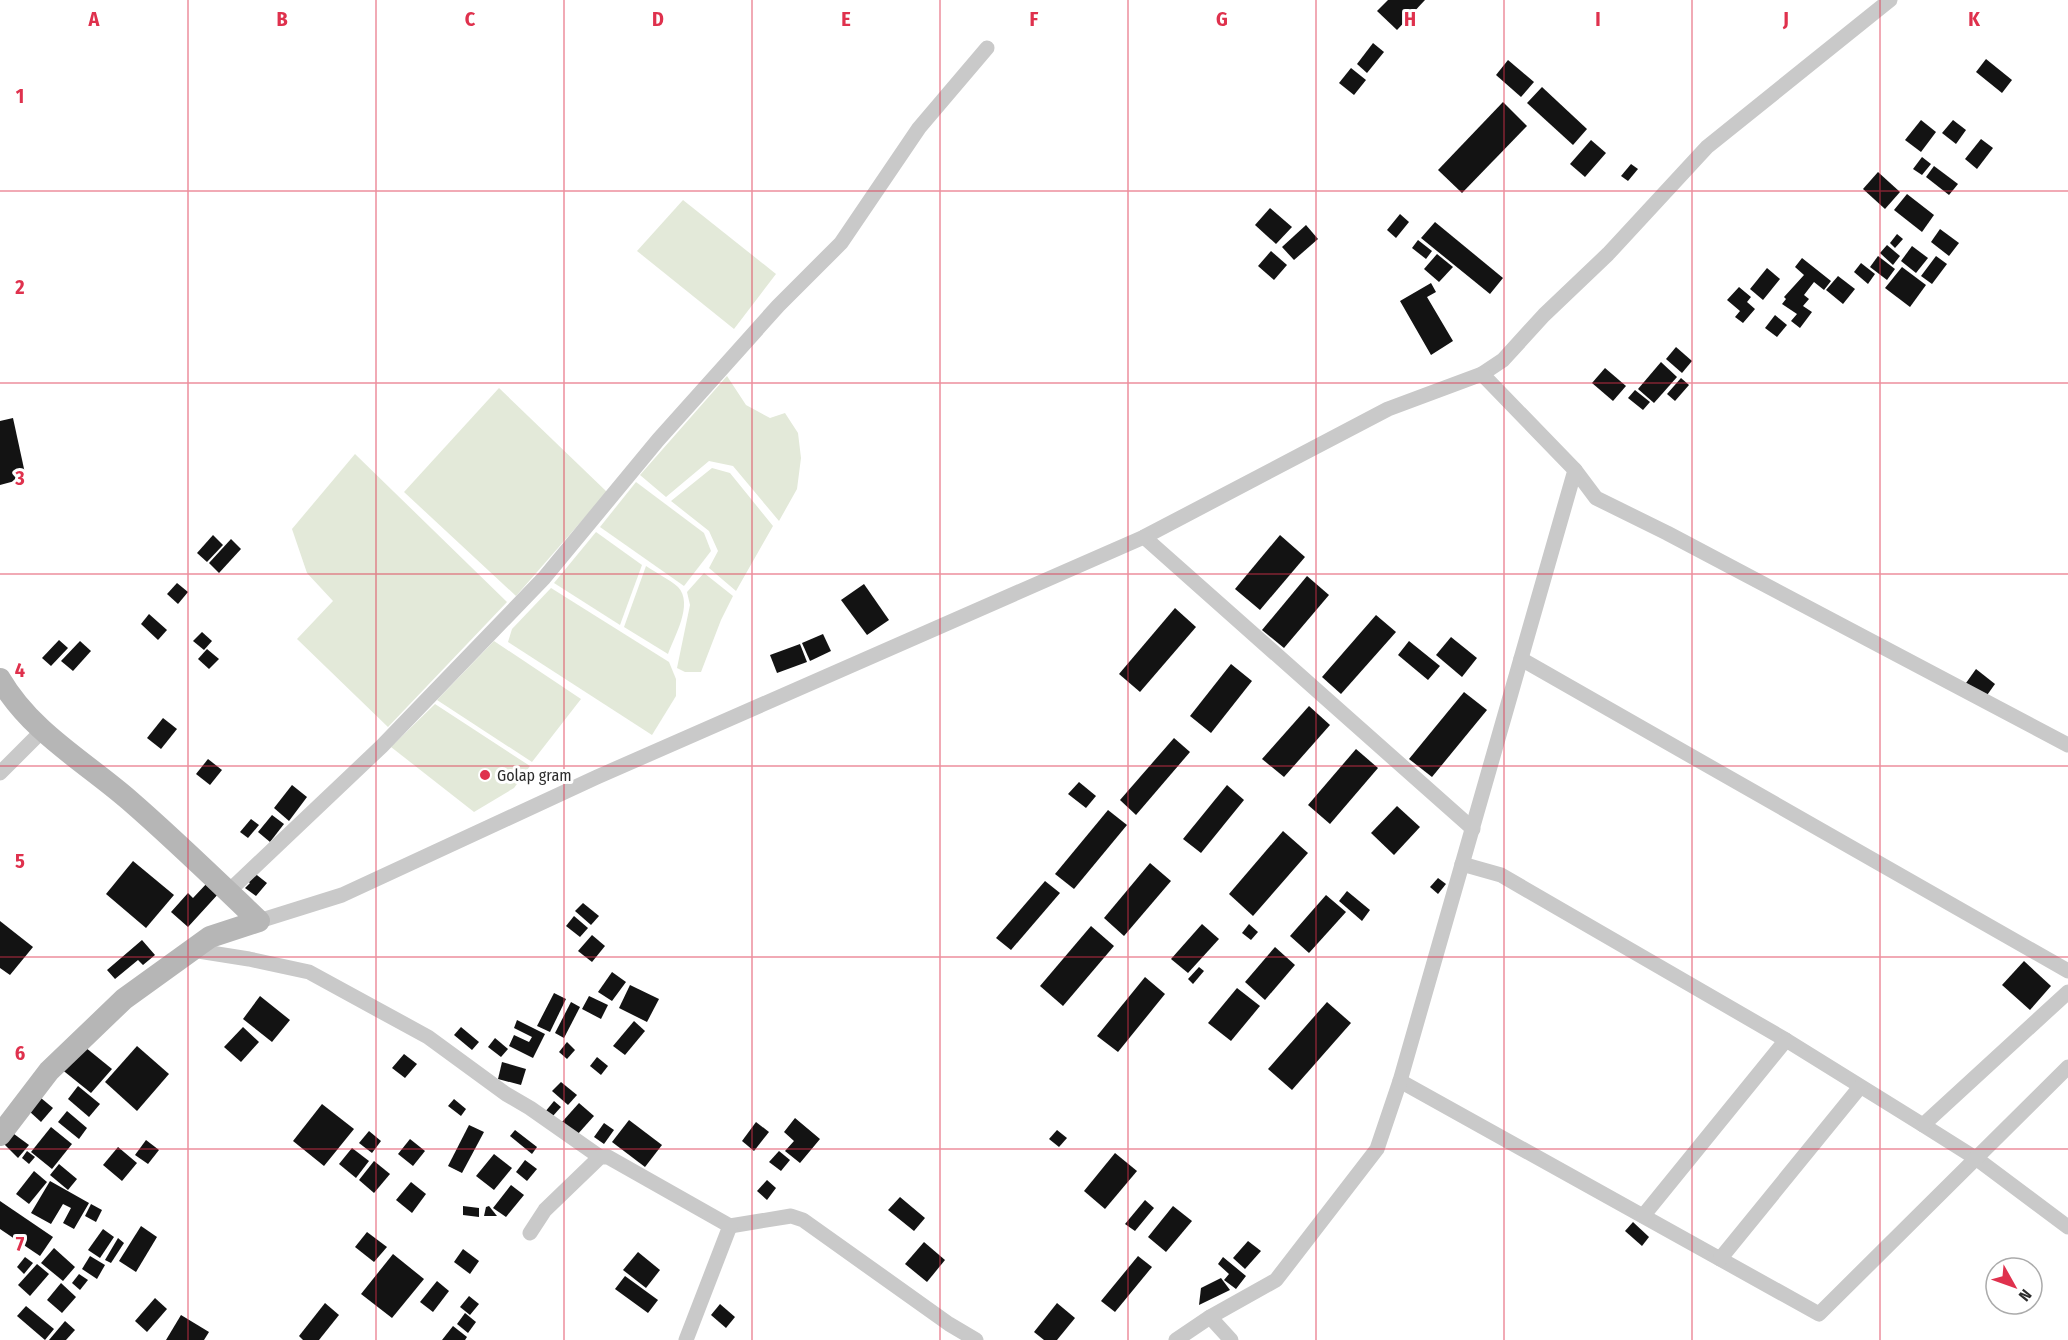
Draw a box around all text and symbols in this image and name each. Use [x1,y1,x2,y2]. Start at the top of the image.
text: A [88,7,101,31]
text: B [276,7,288,31]
text: C [465,7,476,31]
text: D [652,7,664,31]
text: E [841,7,851,31]
text: F [1030,7,1039,31]
text: G [1216,7,1228,31]
text: H [1404,7,1416,31]
text: I [1595,7,1601,31]
text: J [1782,7,1789,31]
text: K [1968,7,1980,31]
text: 1 [16,84,24,108]
text: 2 [14,275,25,299]
text: 3 [14,466,25,490]
text: 4 [15,658,25,682]
place label: Golap gram [497,766,572,785]
marker: Golap gram [478,768,492,782]
text: 5 [15,849,25,873]
text: 6 [15,1041,25,1065]
text: 7 [16,1232,25,1256]
north arrow [1984,1256,2044,1316]
text: N [2015,1286,2035,1305]

